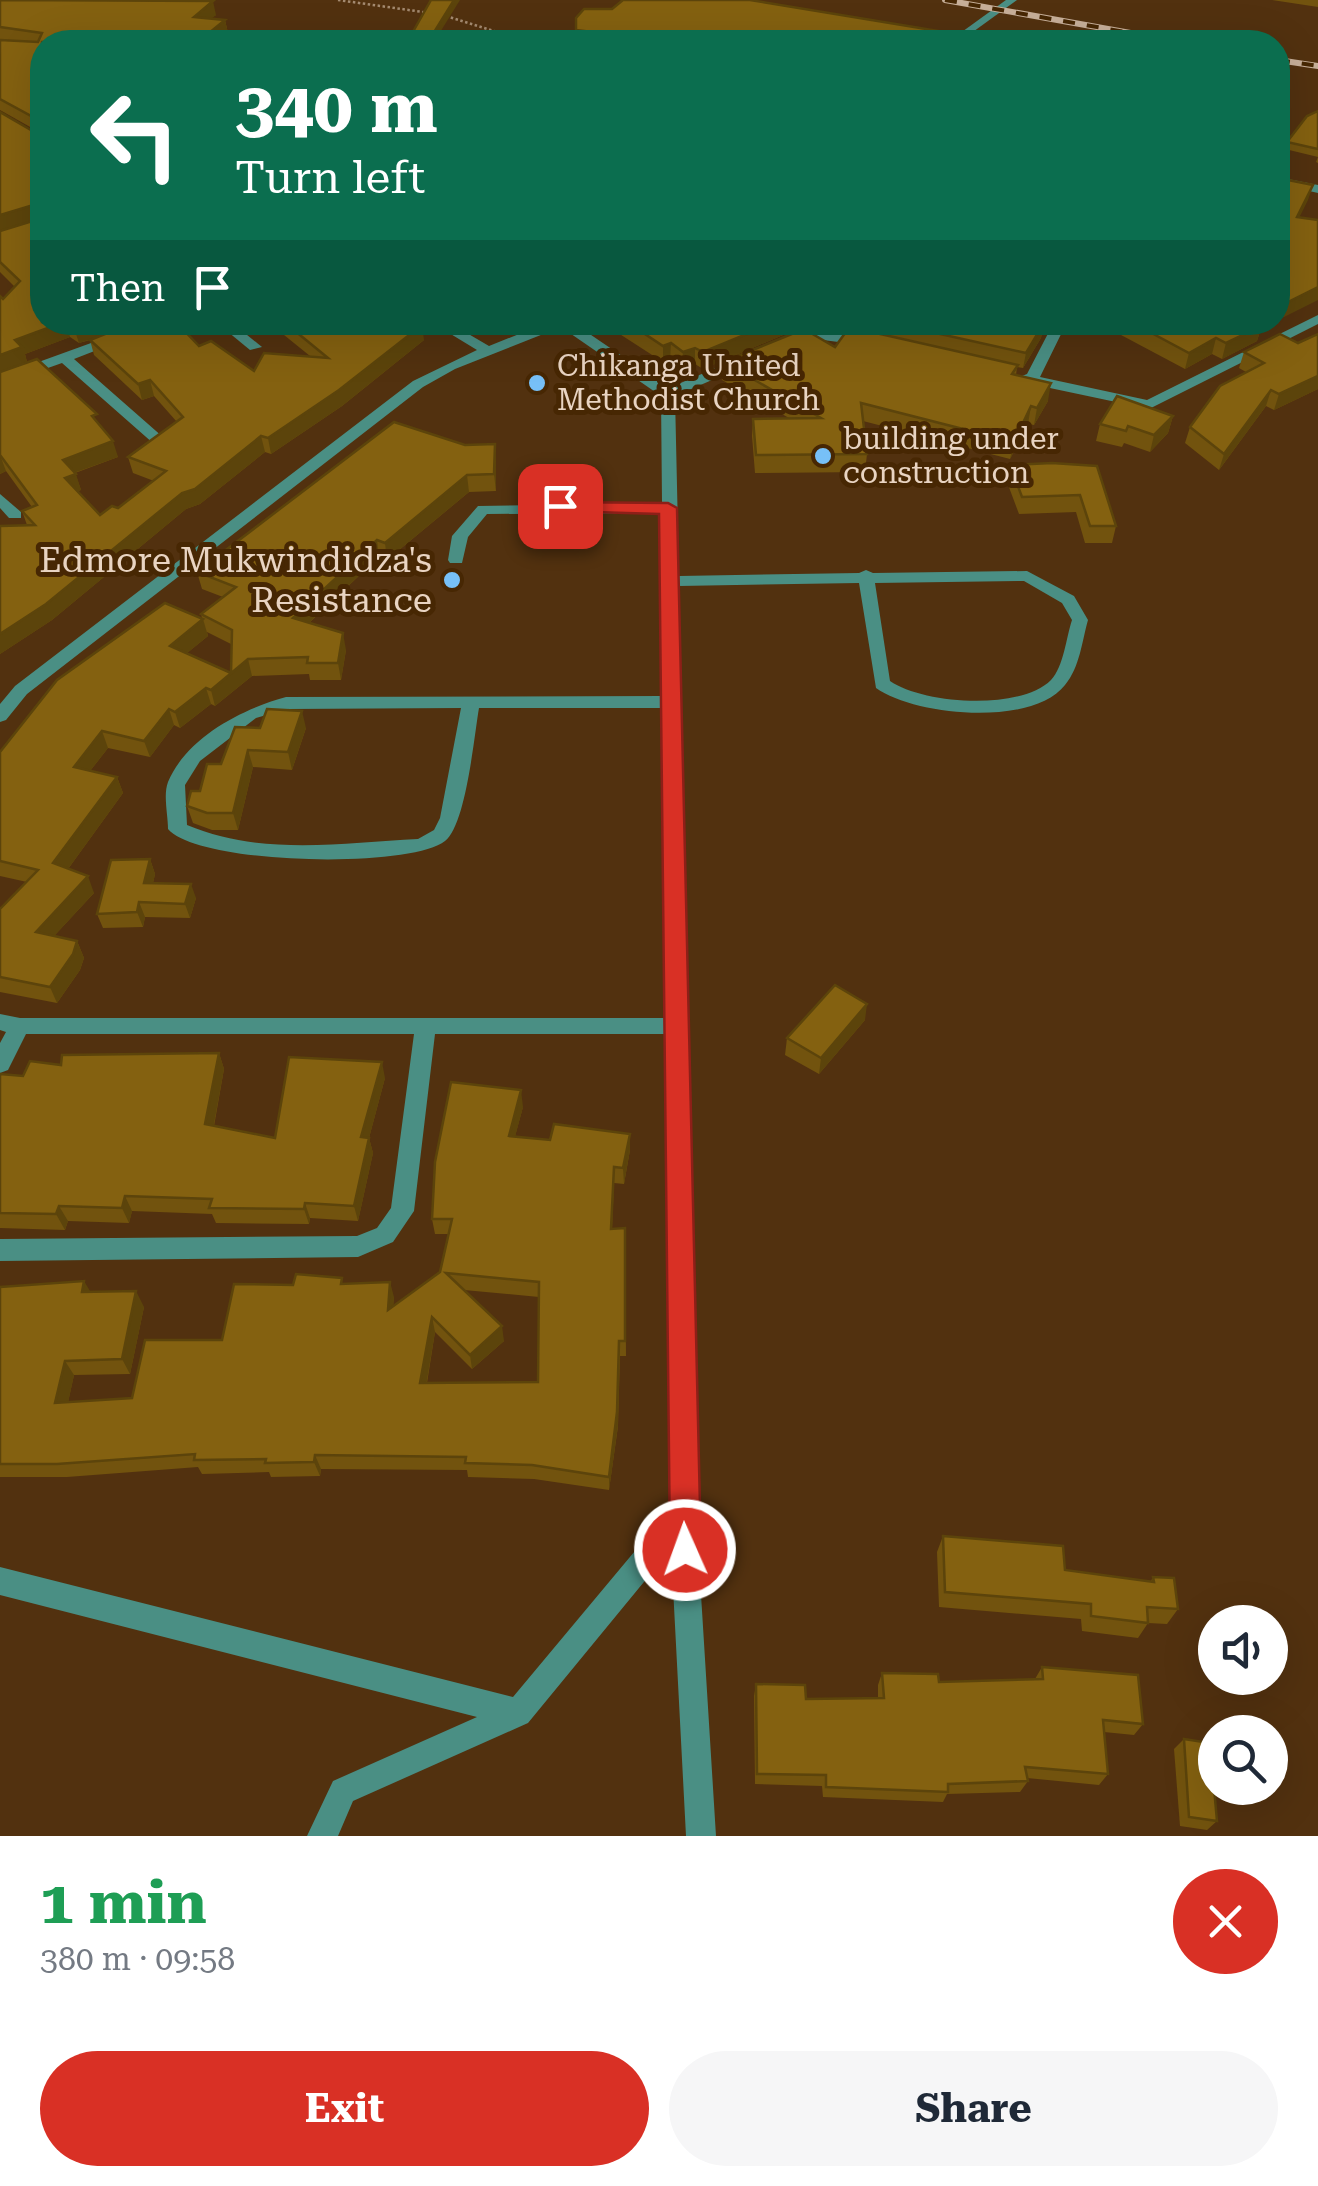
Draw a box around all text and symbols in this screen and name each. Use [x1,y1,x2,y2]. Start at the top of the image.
text: 340 m [235,67,438,149]
icon: left [70,70,200,200]
text: Turn left [235,151,425,204]
icon: arrive [185,260,240,315]
text: Then [70,266,165,310]
place label: Chikanga United Methodist Church [557,348,820,417]
marker: Chikanga United Methodist Church [526,372,548,394]
place label: building under construction [843,421,1059,490]
marker: building under construction [812,445,834,467]
pin [518,464,603,549]
icon: arrive [533,479,588,534]
place label: Edmore Mukwindidza's Resistance [39,540,432,621]
marker: Edmore Mukwindidza's Resistance [441,569,463,591]
position arrow [633,1498,737,1602]
map controls [1198,1605,1288,1805]
button: sound [1198,1605,1288,1695]
button: search [1198,1715,1288,1805]
text: 1 min [40,1867,207,1938]
button: close [1173,1869,1278,1974]
text: 380 m · 09:58 [40,1940,235,1978]
button: Exit [40,2051,649,2166]
button: Share [669,2051,1278,2166]

